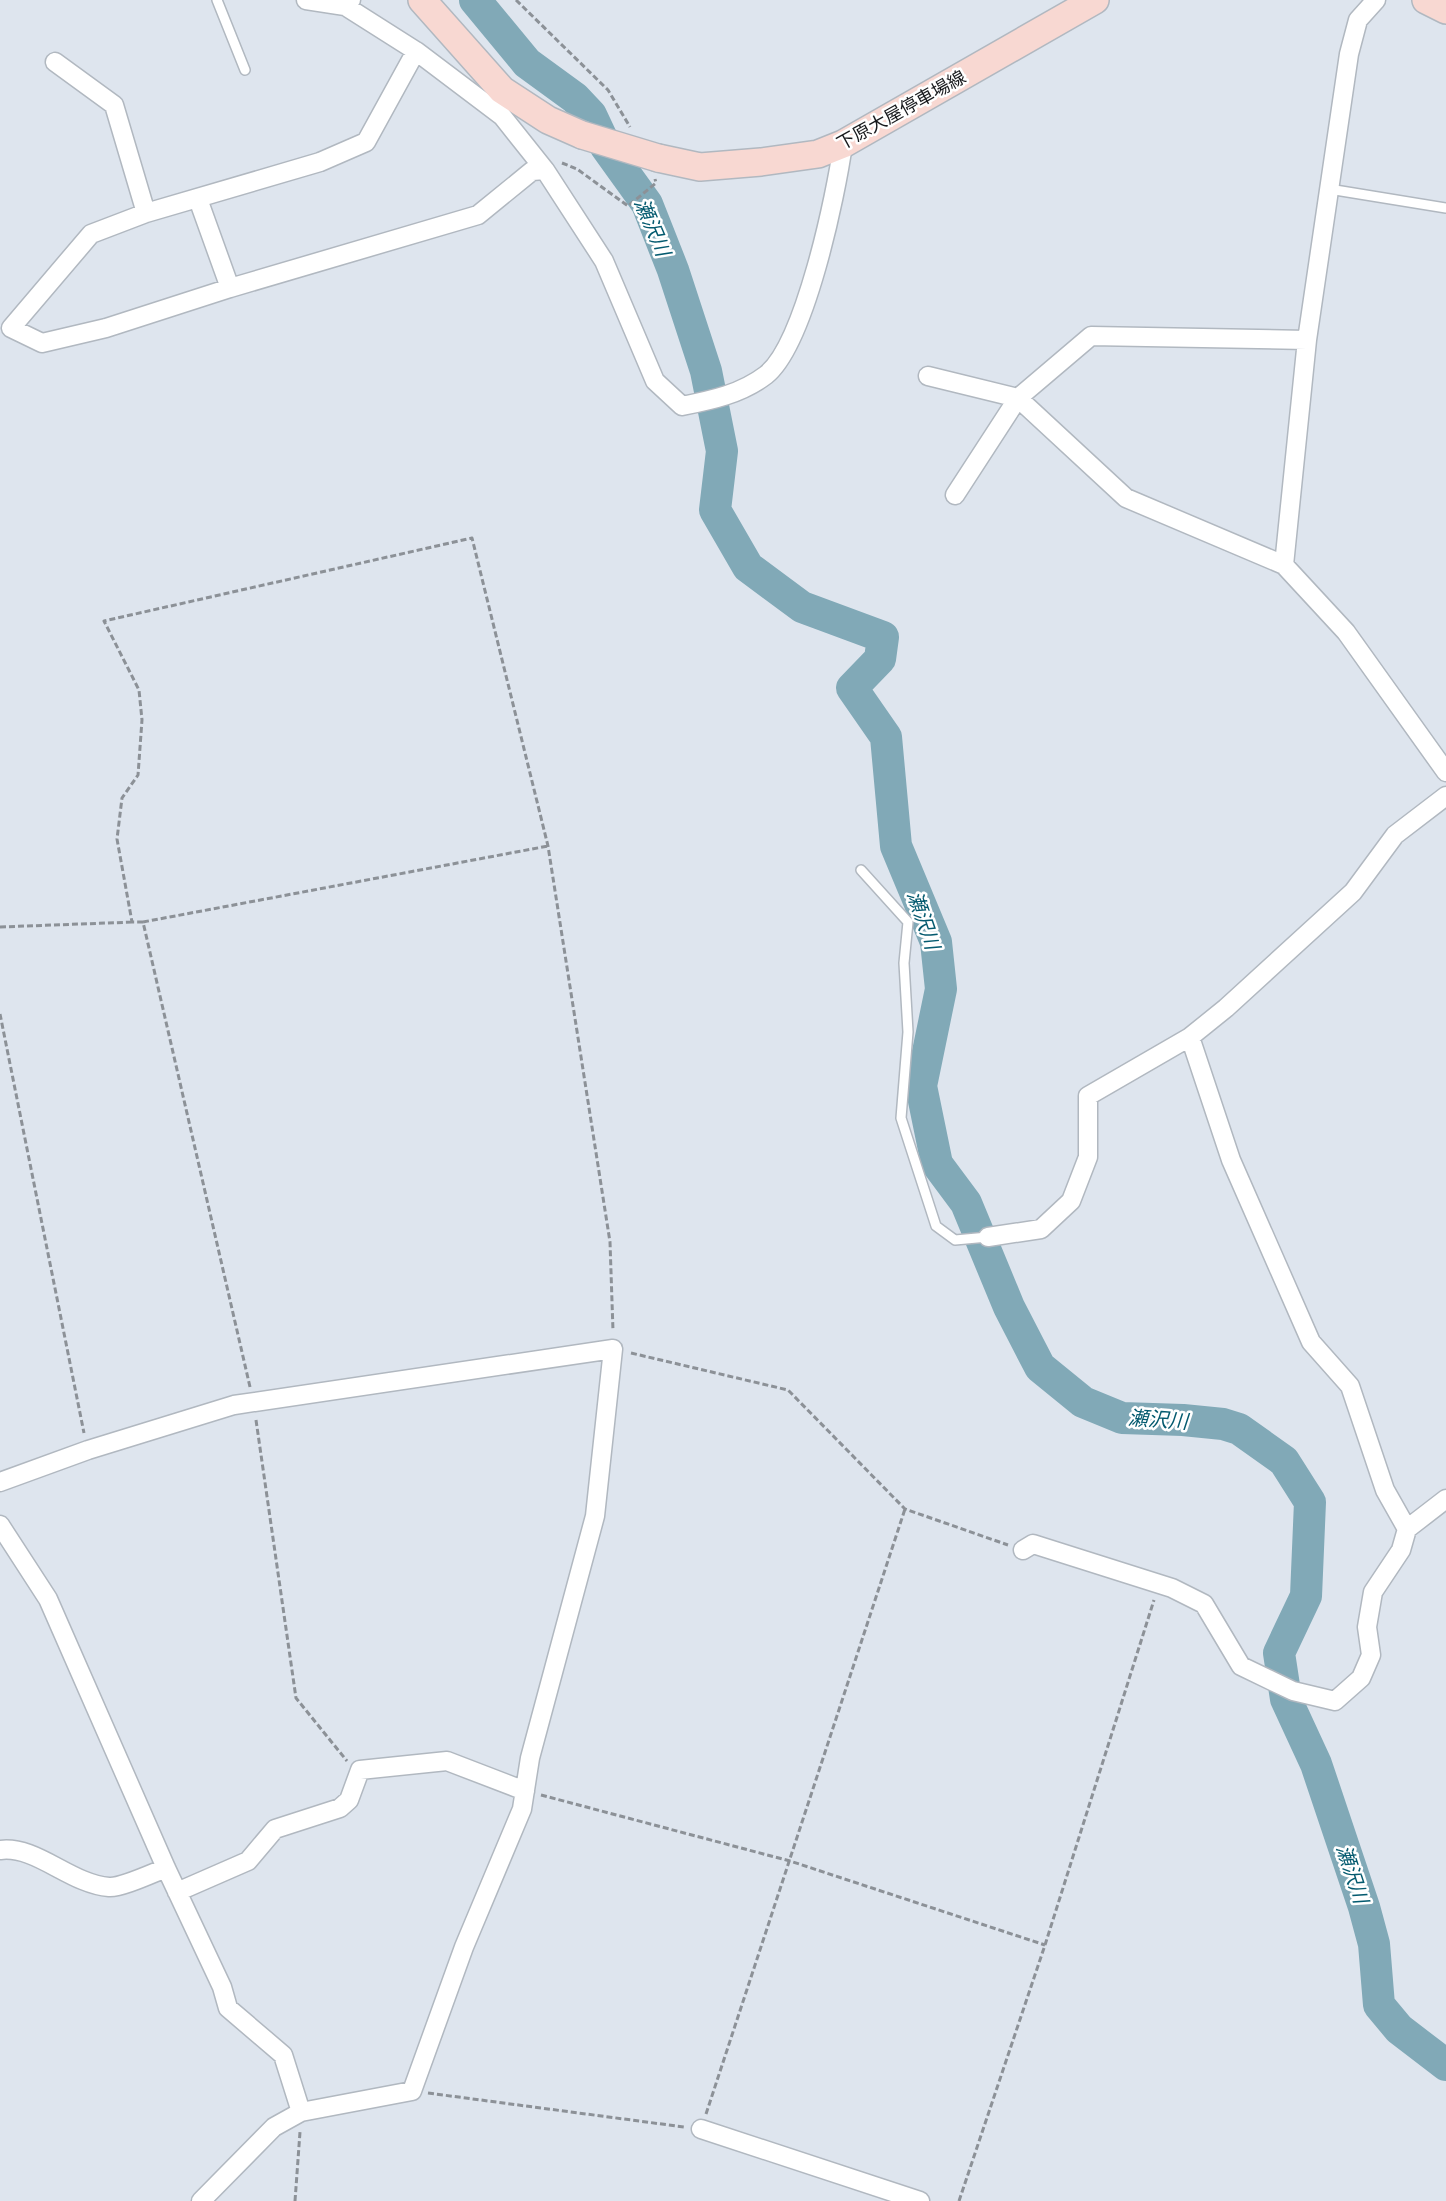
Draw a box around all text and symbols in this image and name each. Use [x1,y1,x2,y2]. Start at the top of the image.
street label: 下原大屋停車場線 [832,65,970,155]
water label: 瀬沢川 [630,195,677,261]
water label: 瀬沢川 [902,888,946,954]
water label: 瀬沢川 [1127,1404,1191,1434]
water label: 瀬沢川 [1332,1842,1375,1908]

